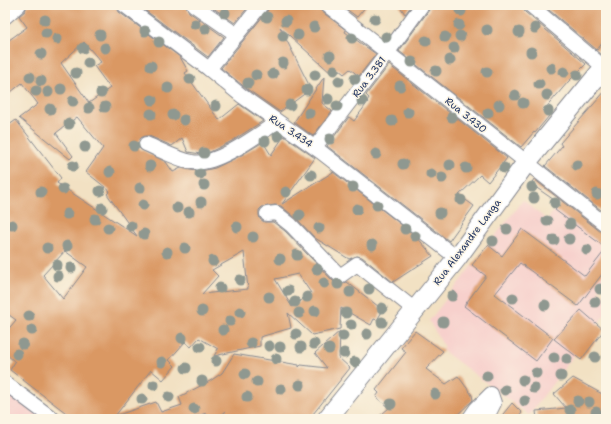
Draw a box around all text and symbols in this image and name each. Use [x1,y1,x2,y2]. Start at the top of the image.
street label: Rua 3.381 [349,54,389,100]
street label: Rua 3.430 [442,94,490,136]
street label: Rua 3.434 [267,112,315,150]
street label: Rua Alexandre Langa [430,196,504,288]

